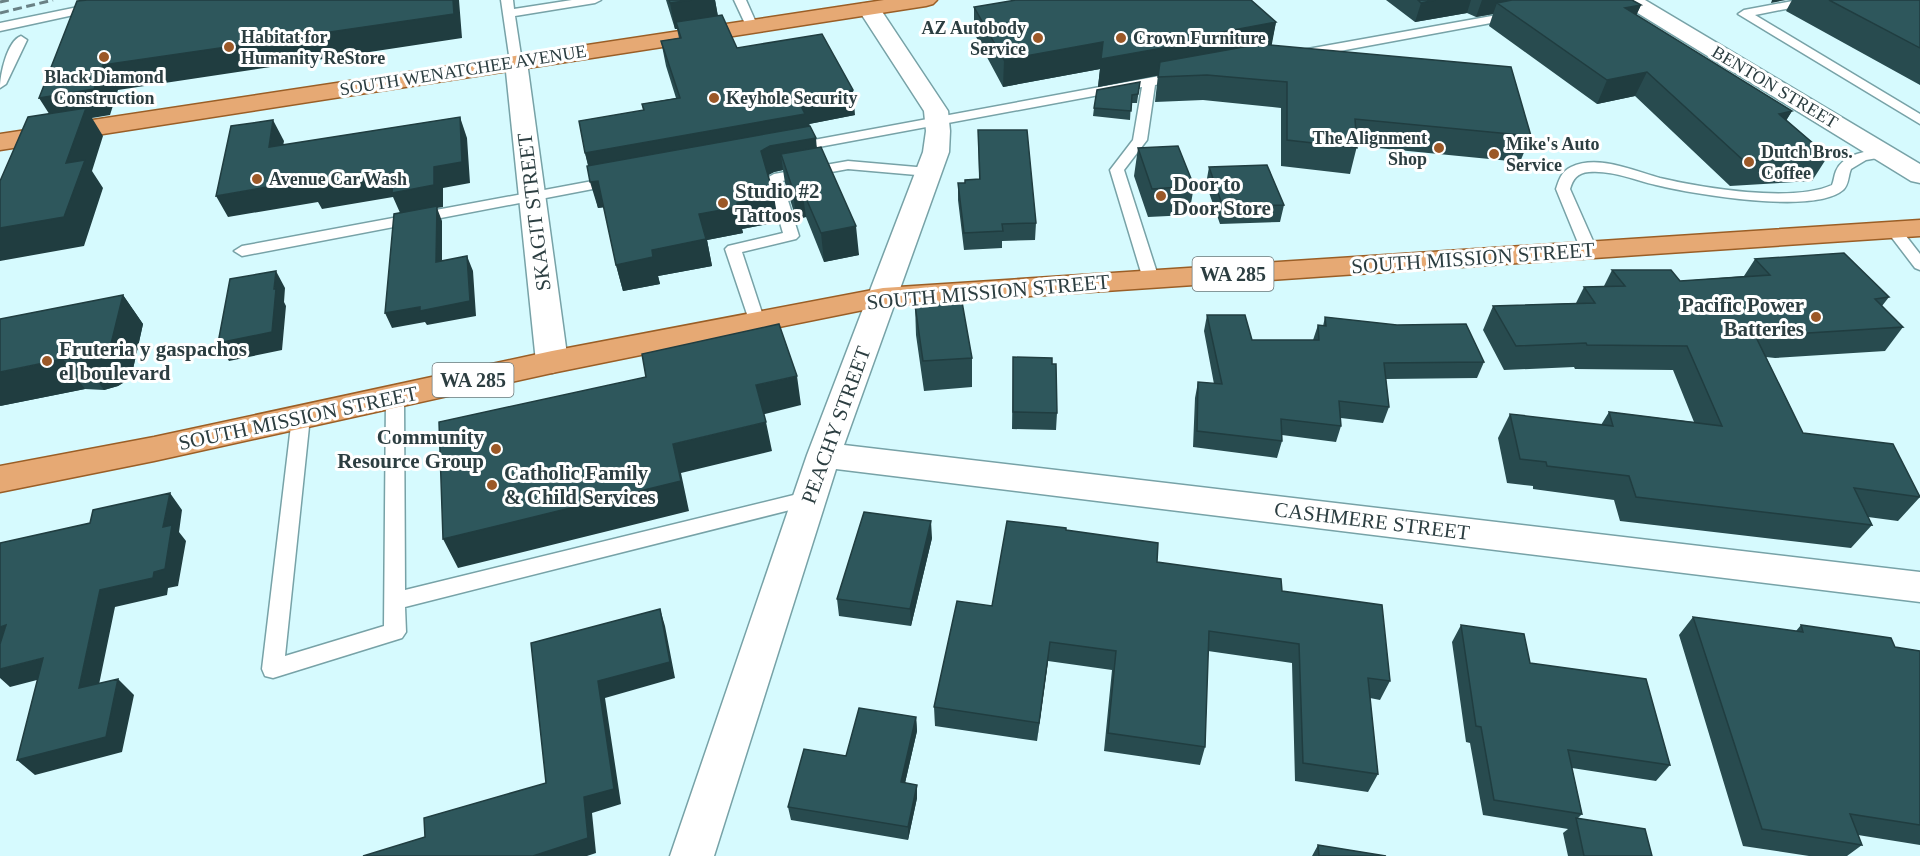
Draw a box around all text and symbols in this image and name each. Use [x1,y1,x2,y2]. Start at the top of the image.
place label: AZ Autobody Service [921,18,1026,59]
place label: Habitat for Humanity ReStore [241,27,385,68]
place label: Crown Furniture [1133,28,1266,48]
marker: AZ Autobody Service [1031,31,1045,45]
marker: Crown Furniture [1114,31,1128,45]
marker: Habitat for Humanity ReStore [222,40,236,54]
street label: SOUTH WENATCHEE AVENUE [338,41,588,99]
street label: BENTON STREET [1708,42,1842,132]
marker: Black Diamond Construction [97,50,111,64]
place label: Black Diamond Construction [44,67,164,108]
place label: Keyhole Security [726,88,857,108]
marker: Keyhole Security [707,91,721,105]
place label: The Alignment Shop [1312,128,1427,169]
street label: SKAGIT STREET [512,132,556,292]
place label: Mike's Auto Service [1506,134,1600,175]
marker: The Alignment Shop [1432,141,1446,155]
place label: Dutch Bros. Coffee [1761,142,1853,183]
marker: Mike's Auto Service [1487,147,1501,161]
marker: Dutch Bros. Coffee [1742,155,1756,169]
place label: Avenue Car Wash [269,169,407,189]
marker: Avenue Car Wash [250,172,264,186]
place label: Door to Door Store [1173,172,1271,220]
place label: Studio #2 Tattoos [735,179,820,227]
marker: Door to Door Store [1154,189,1168,203]
marker: Studio #2 Tattoos [716,196,730,210]
street label: SOUTH MISSION STREET [1351,238,1596,278]
road number: WA 285 [1192,257,1274,291]
street label: SOUTH MISSION STREET [865,269,1111,315]
place label: Pacific Power Batteries [1681,293,1804,341]
marker: Pacific Power Batteries [1809,310,1823,324]
place label: Fruteria y gaspachos el boulevard [59,337,247,385]
street label: PEACHY STREET [796,343,876,507]
marker: Fruteria y gaspachos el boulevard [40,354,54,368]
road number: WA 285 [432,363,514,397]
street label: SOUTH MISSION STREET [176,381,420,455]
place label: Community Resource Group [337,425,484,473]
marker: Community Resource Group [489,442,503,456]
place label: Catholic Family & Child Services [504,461,656,509]
marker: Catholic Family & Child Services [485,478,499,492]
street label: CASHMERE STREET [1273,497,1471,545]

